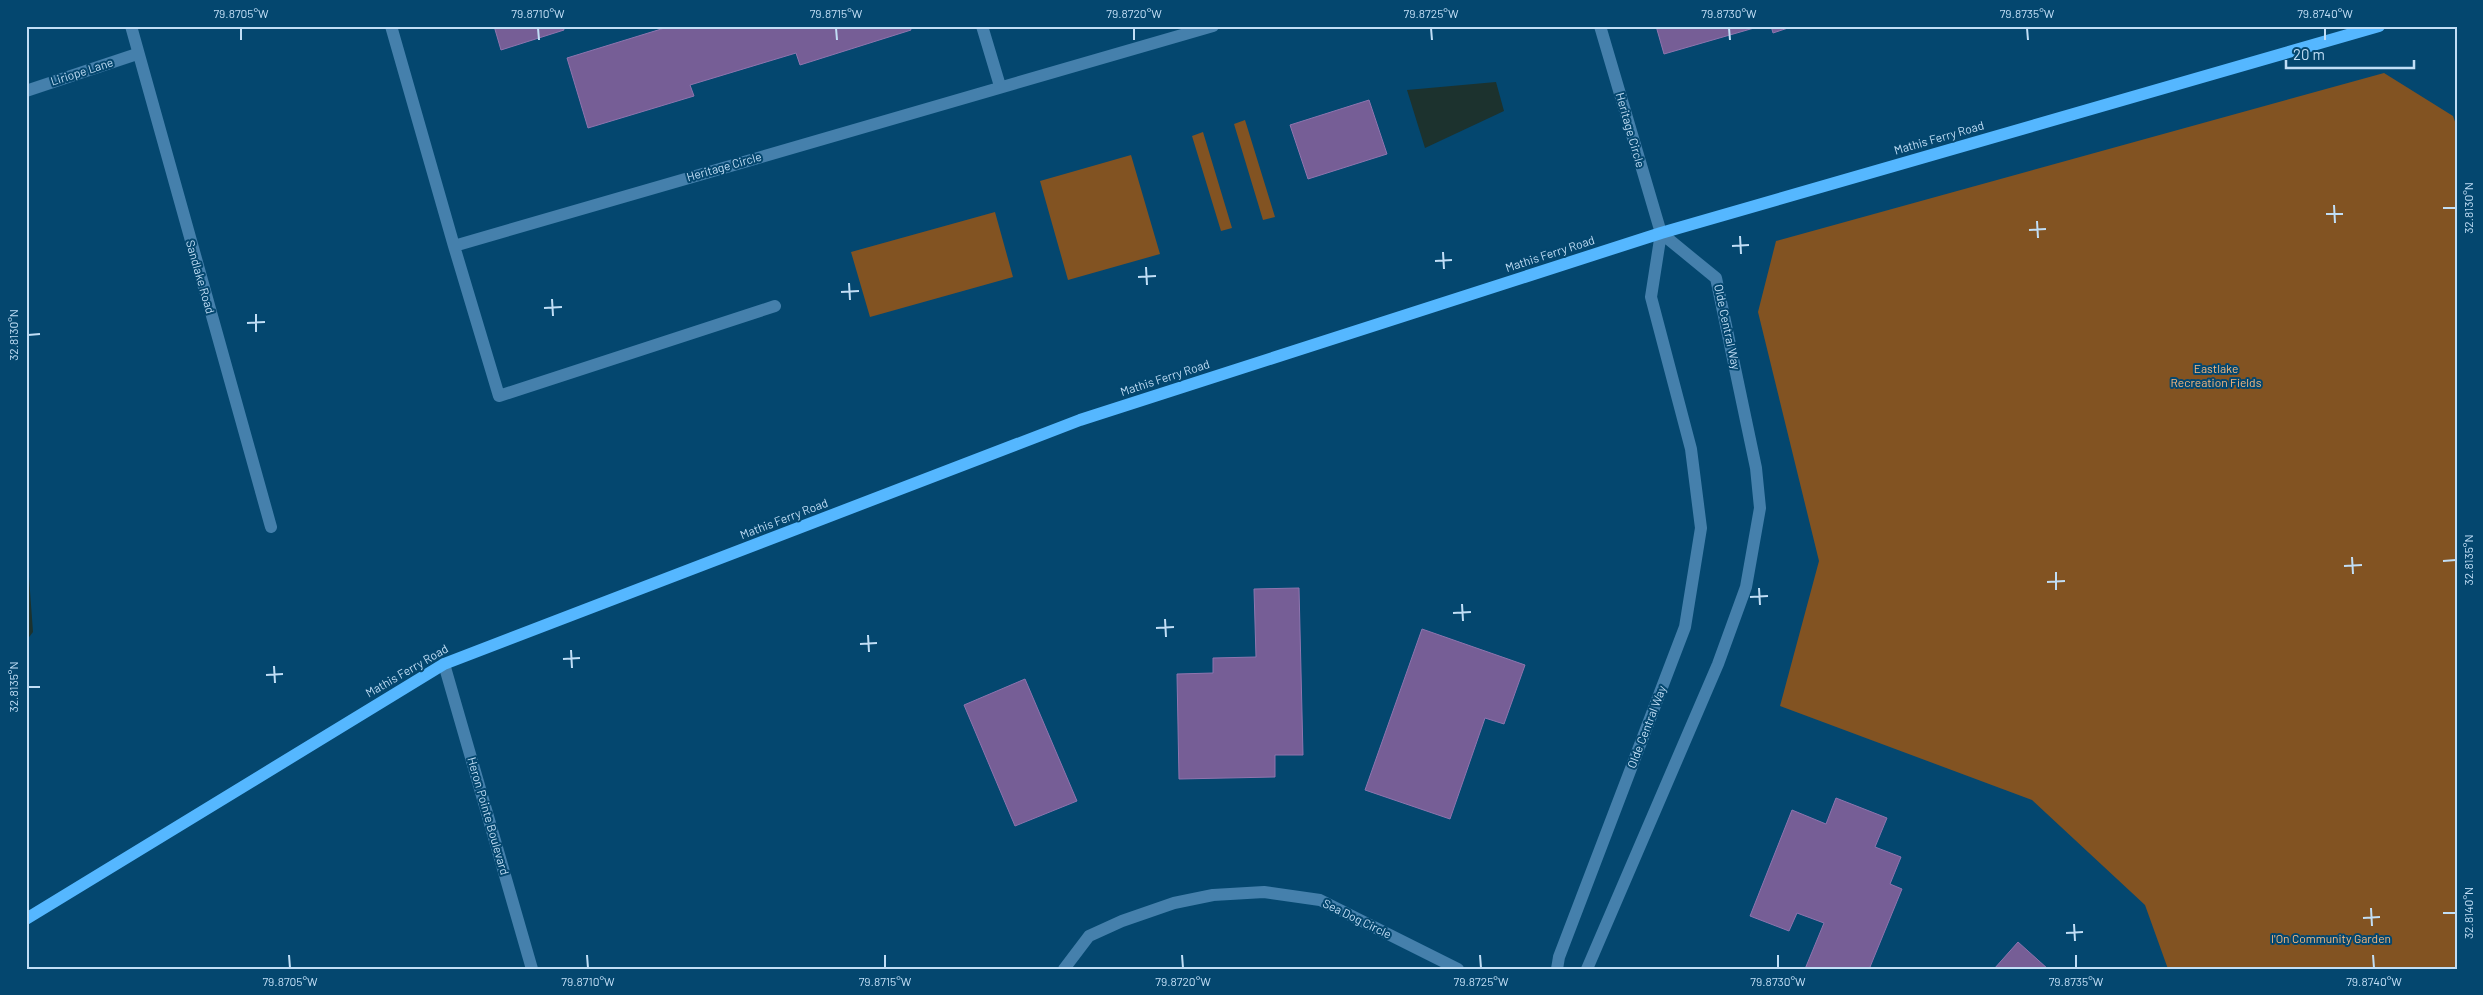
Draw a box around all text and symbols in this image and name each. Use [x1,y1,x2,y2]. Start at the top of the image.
text: 79.8705°W [213,6,269,20]
text: 79.8710°W [511,6,565,20]
text: 79.8715°W [810,6,863,20]
text: 79.8720°W [1106,6,1162,20]
text: 79.8725°W [1404,6,1459,20]
text: 79.8730°W [1701,6,1757,20]
text: 79.8735°W [2000,6,2055,20]
text: 79.8740°W [2297,6,2353,20]
scale bar [2286,38,2413,70]
text: 20 m [2293,45,2325,63]
street label: Liriope Lane [49,54,115,88]
street label: Heritage Circle [1614,91,1648,169]
street label: Mathis Ferry Road [1892,117,1985,157]
street label: Heritage Circle [685,149,763,183]
text: 32.8130°N [2461,182,2475,234]
street label: Mathis Ferry Road [1503,232,1596,274]
street label: Sandlake Road [184,238,218,315]
street label: Olde Central Way [1712,283,1744,371]
text: 32.8130°N [6,309,20,361]
street label: Mathis Ferry Road [1118,356,1211,398]
park label: Eastlake Recreation Fields [2171,361,2262,389]
street label: Mathis Ferry Road [738,495,830,541]
text: 32.8135°N [2461,534,2475,586]
street label: Mathis Ferry Road [363,641,450,699]
text: 32.8135°N [6,661,20,713]
street label: Olde Central Way [1624,683,1668,770]
street label: Heron Pointe Boulevard [465,755,512,876]
text: 32.8140°N [2461,887,2475,939]
street label: Sea Dog Circle [1321,895,1394,941]
park label: I'On Community Garden [2271,931,2391,945]
text: 79.8705°W [262,974,318,988]
text: 79.8710°W [561,974,615,988]
text: 79.8715°W [859,974,912,988]
text: 79.8720°W [1155,974,1211,988]
text: 79.8725°W [1454,974,1509,988]
text: 79.8730°W [1750,974,1806,988]
text: 79.8735°W [2049,974,2104,988]
text: 79.8740°W [2346,974,2402,988]

